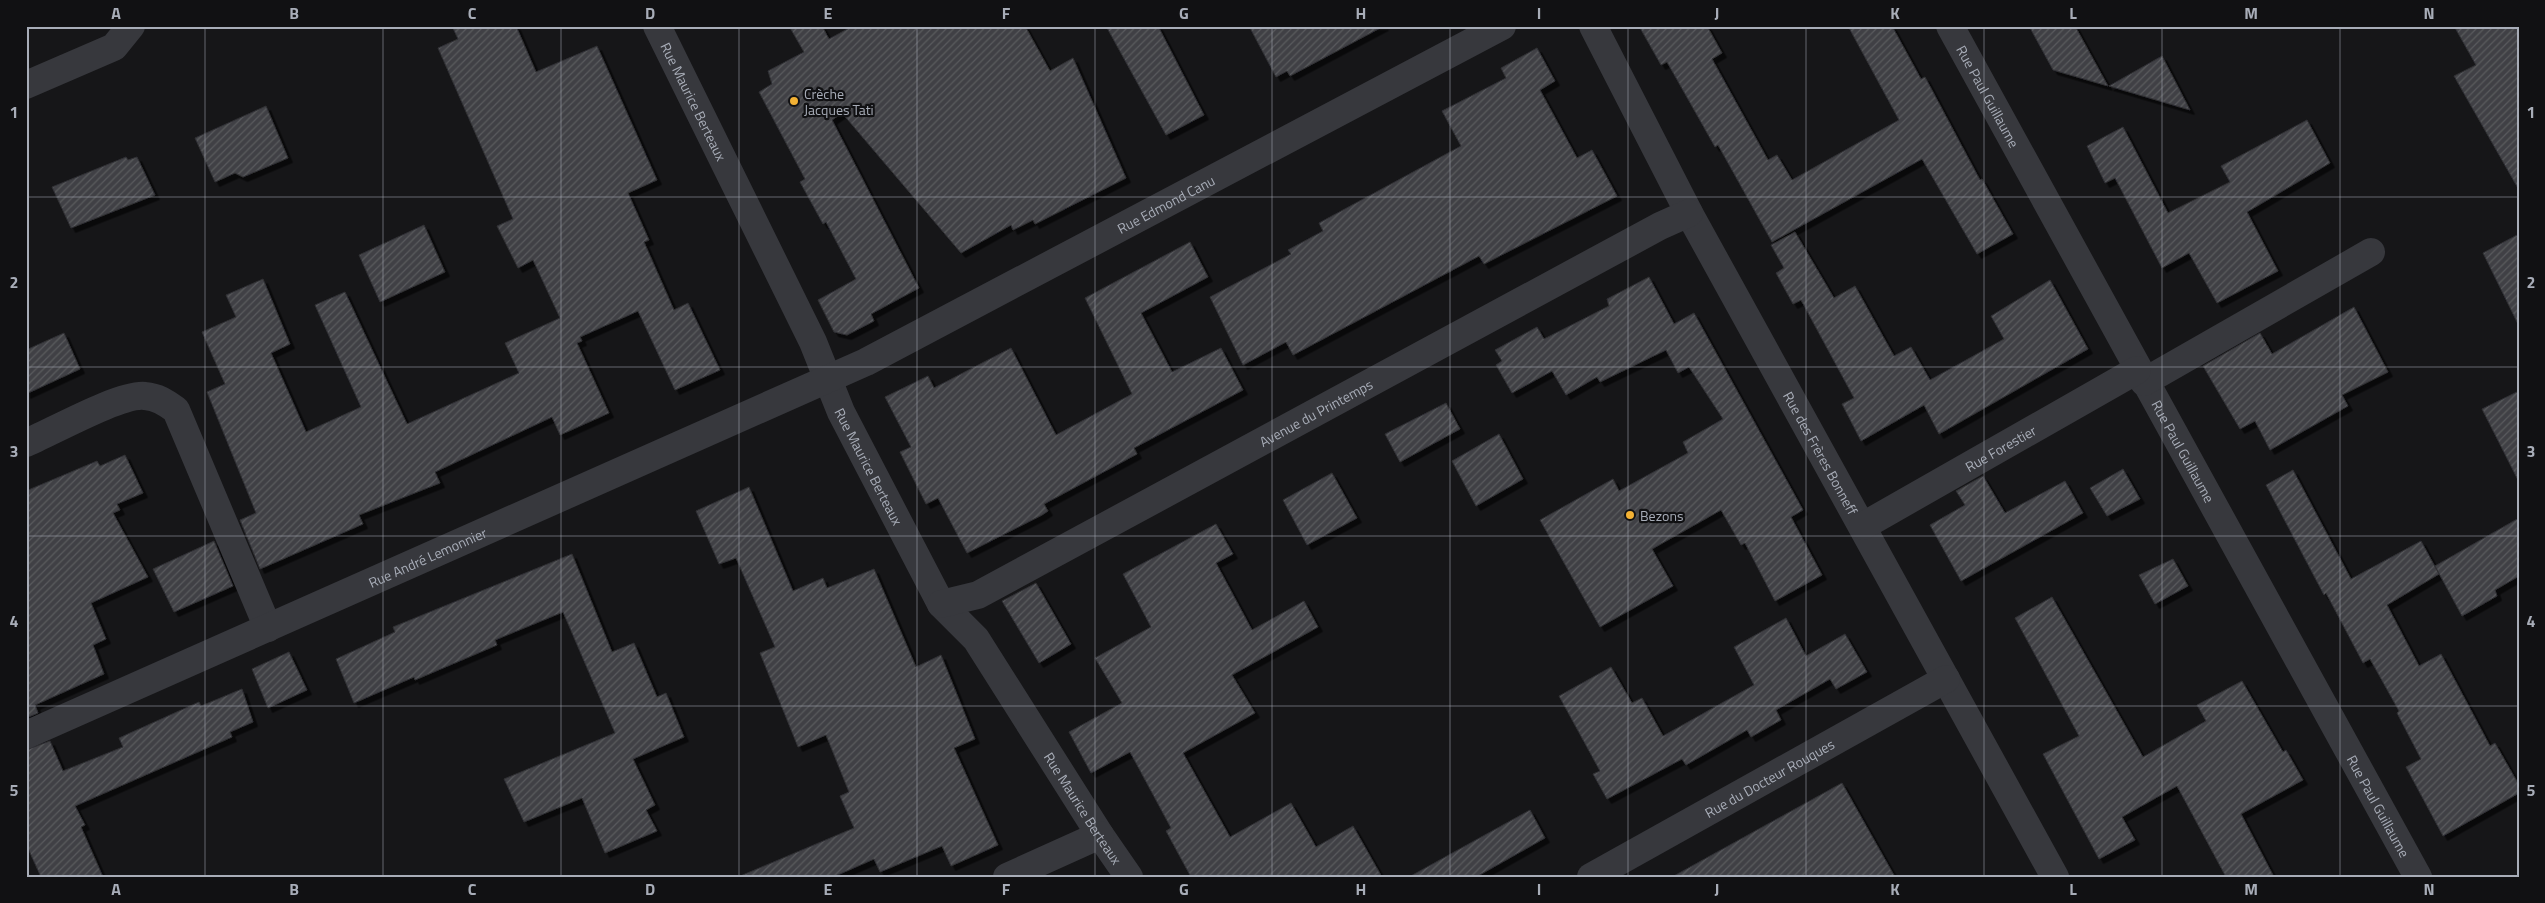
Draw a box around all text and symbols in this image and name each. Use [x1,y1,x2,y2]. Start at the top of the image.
text: A [111,1,121,25]
text: B [289,1,299,25]
text: C [468,1,477,25]
text: D [645,1,655,25]
text: E [824,1,833,25]
text: F [1002,1,1011,25]
text: G [1179,1,1189,25]
text: H [1356,1,1366,25]
text: I [1537,1,1541,25]
text: J [1715,1,1719,25]
text: K [1890,1,1900,25]
text: L [2069,1,2077,25]
text: M [2244,1,2258,25]
text: N [2423,1,2435,25]
street label: Rue Maurice Berteaux [656,38,733,165]
street label: Rue Paul Guillaume [1952,41,2025,151]
place label: Crèche Jacques Tati [804,83,874,120]
marker: Crèche Jacques Tati [788,95,800,107]
text: 1 [10,100,18,124]
text: 1 [2527,100,2535,124]
street label: Rue Edmond Canu [1113,169,1218,238]
text: 2 [10,270,18,294]
text: 2 [2527,270,2535,294]
street label: Avenue du Printemps [1255,373,1376,452]
street label: Rue des Frères Bonneff [1779,387,1864,519]
street label: Rue Paul Guillaume [2147,396,2220,506]
street label: Rue Maurice Berteaux [830,404,909,529]
street label: Rue Forestier [1961,419,2040,476]
text: 3 [10,439,18,463]
text: 3 [2527,439,2535,463]
place label: Bezons [1640,505,1683,526]
marker: Bezons [1624,509,1636,521]
street label: Rue André Lemonnier [365,521,490,592]
text: 4 [10,609,19,633]
text: 4 [2527,609,2536,633]
street label: Rue du Docteur Rouques [1700,733,1838,822]
street label: Rue Maurice Berteaux [1039,748,1128,869]
street label: Rue Paul Guillaume [2342,751,2416,861]
text: 5 [10,778,19,802]
text: 5 [2527,778,2536,802]
text: A [111,877,121,901]
text: B [289,877,299,901]
text: C [468,877,477,901]
text: D [645,877,655,901]
text: E [824,877,833,901]
text: F [1002,877,1011,901]
text: G [1179,877,1189,901]
text: H [1356,877,1366,901]
text: I [1537,877,1541,901]
text: J [1715,877,1719,901]
text: K [1890,877,1900,901]
text: L [2069,877,2077,901]
text: M [2244,877,2258,901]
text: N [2423,877,2435,901]

